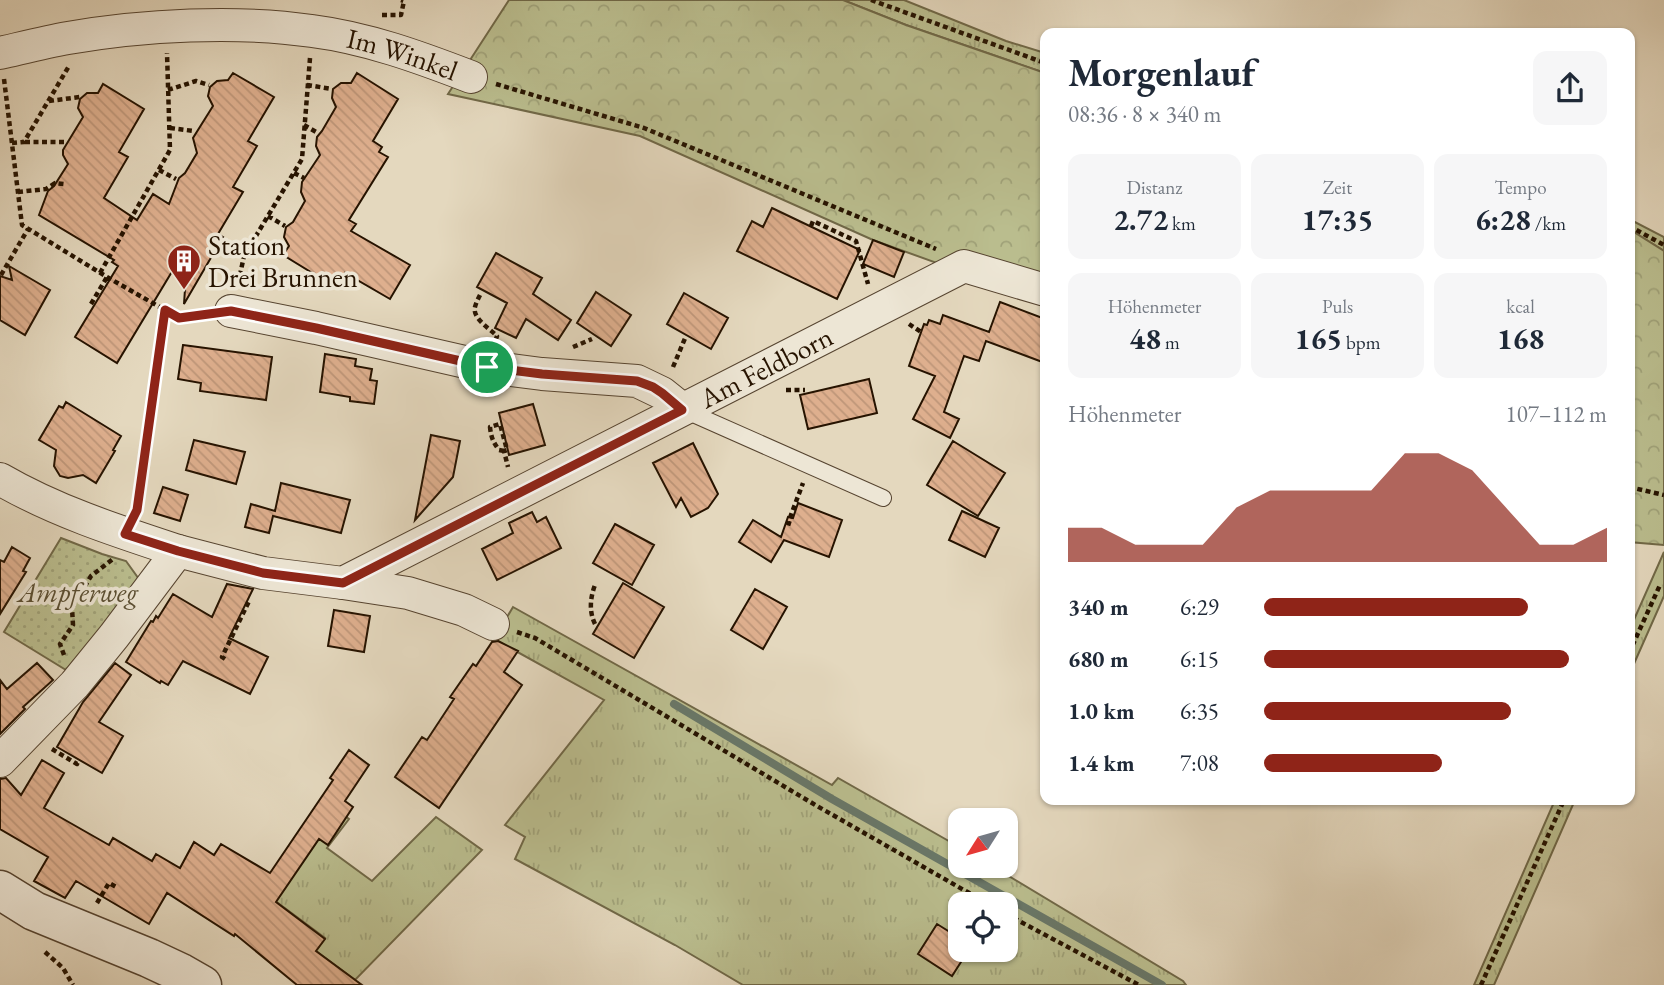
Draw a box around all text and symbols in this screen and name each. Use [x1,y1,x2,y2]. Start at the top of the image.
street label: Im Winkel [344,20,463,88]
text: Morgenlauf [1068,48,1255,97]
button: share [1533,51,1607,125]
text: 08:36 · 8 × 340 m [1068,99,1221,129]
text: Distanz [1127,175,1182,200]
text: Zeit [1323,175,1352,200]
text: Tempo [1494,175,1547,200]
text: 2.72 [1113,200,1168,239]
text: 17:35 [1302,200,1373,239]
text: 6:28 [1475,200,1531,239]
text: km [1168,211,1196,236]
text: /km [1531,211,1566,236]
place label: Station Drei Brunnen [208,227,358,295]
building icon: Station Drei Brunnen [165,242,203,291]
text: Höhenmeter [1108,294,1201,319]
text: Puls [1322,294,1353,319]
text: kcal [1506,294,1535,319]
street label: Am Feldborn [692,318,839,416]
text: 48 [1129,319,1161,358]
text: 165 [1295,319,1342,358]
text: 168 [1497,319,1544,358]
text: m [1161,330,1180,355]
text: bpm [1342,330,1380,355]
pin [457,337,517,397]
icon: arrive [468,348,506,386]
text: Höhenmeter [1068,399,1181,429]
text: 107–112 m [1506,399,1607,429]
park label: Ampferweg [16,574,139,610]
text: 340 m [1068,592,1129,622]
text: 6:29 [1180,592,1219,622]
text: 680 m [1068,644,1129,674]
text: 6:15 [1180,644,1219,674]
text: 1.0 km [1068,696,1135,726]
text: 6:35 [1180,696,1219,726]
text: 1.4 km [1068,748,1135,778]
text: 7:08 [1180,748,1219,778]
north arrow [948,808,1018,878]
map controls [948,808,1018,962]
button: locate [948,892,1018,962]

